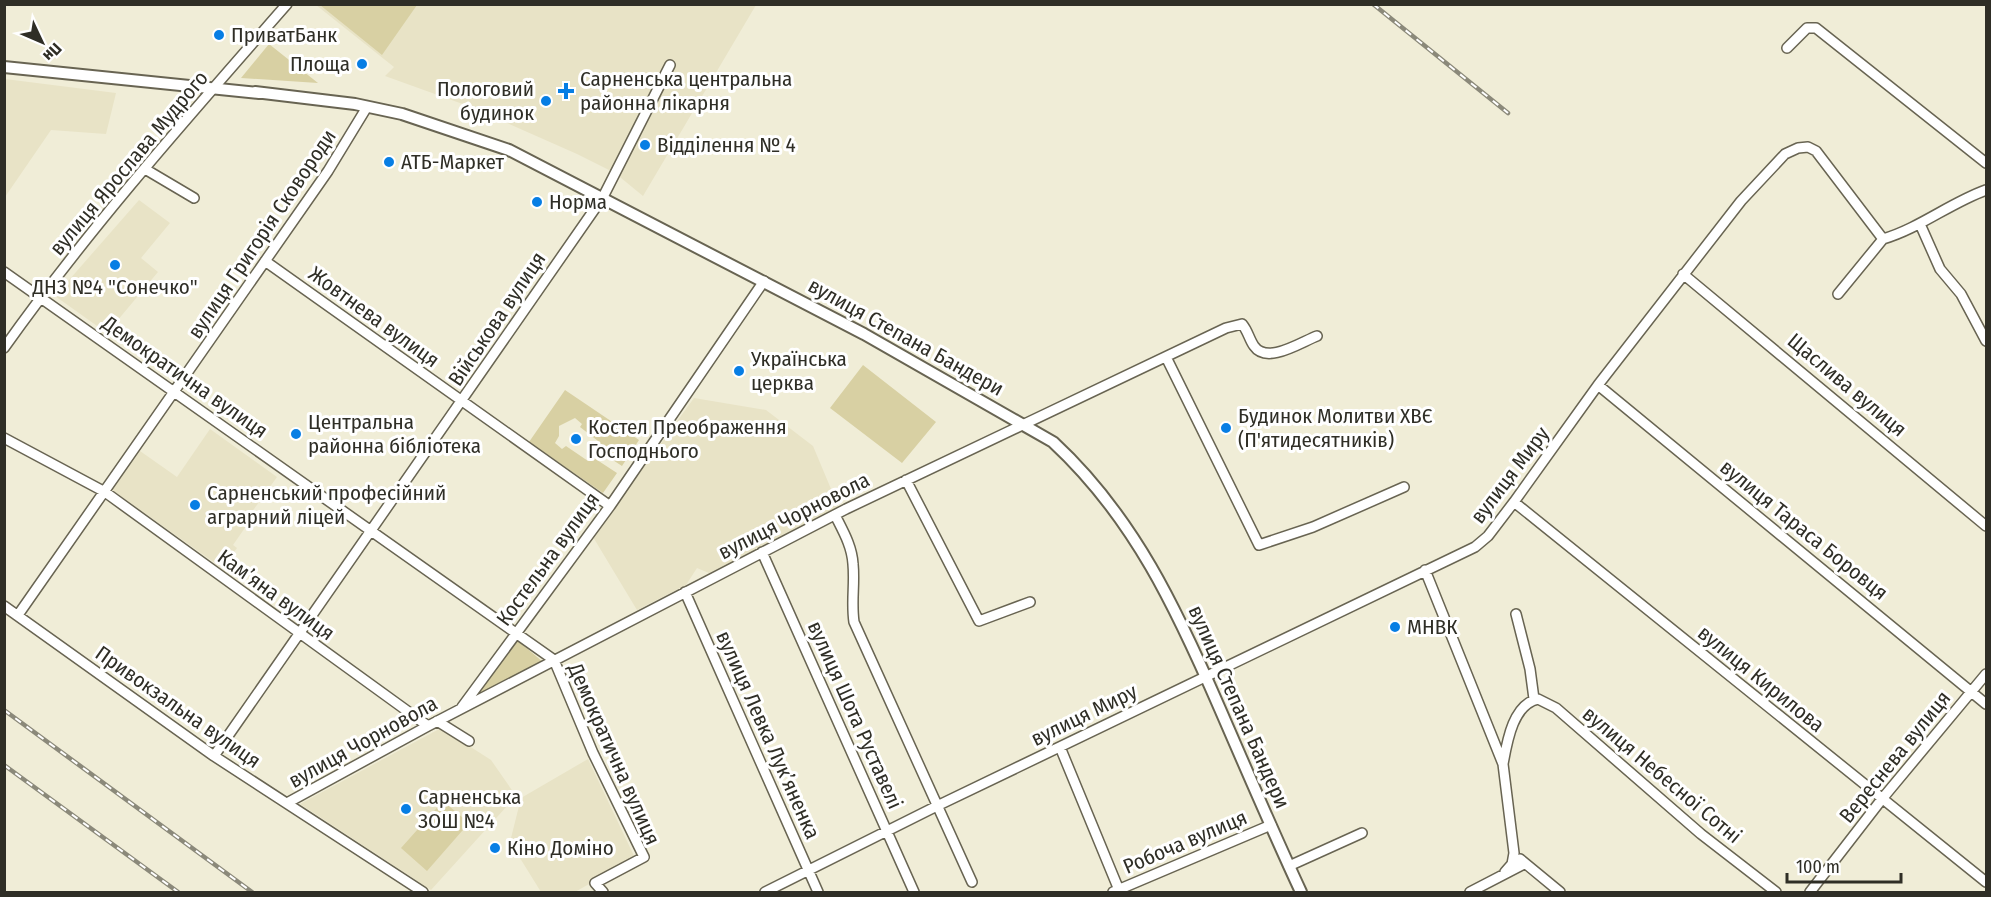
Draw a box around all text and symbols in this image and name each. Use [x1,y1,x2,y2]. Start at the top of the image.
north arrow [12,12,72,72]
place label: ПриватБанк [231,22,337,48]
marker: ПриватБанк [212,28,226,42]
text: Пн [39,39,66,65]
place label: Площа [290,51,350,77]
marker: Площа [355,57,369,71]
street label: вулиця Ярослава Мудрого [44,65,214,261]
place label: Сарненська центральна районна лікарня [580,66,792,116]
place label: Пологовий будинок [437,76,534,126]
marker: Сарненська центральна районна лікарня [557,82,575,100]
marker: Пологовий будинок [539,94,553,108]
street label: вулиця Григорія Сковороди [182,124,342,344]
place label: Відділення № 4 [657,132,796,158]
marker: Відділення № 4 [638,138,652,152]
place label: АТБ-Маркет [401,149,504,175]
marker: АТБ-Маркет [382,155,396,169]
place label: Норма [549,189,607,215]
marker: Норма [530,195,544,209]
street label: Військова вулиця [443,247,551,391]
marker: ДНЗ №4 "Сонечко" [108,258,122,272]
street label: Жовтнева вулиця [304,261,444,373]
street label: вулиця Степана Бандери [804,272,1008,402]
place label: ДНЗ №4 "Сонечко" [31,274,198,300]
street label: Демократична вулиця [96,310,273,444]
street label: Щаслива вулиця [1782,328,1912,442]
place label: Українська церква [750,346,847,396]
marker: Українська церква [732,364,746,378]
place label: Будинок Молитви ХВЄ (П'ятидесятників) [1238,403,1433,453]
place label: Центральна районна бібліотека [308,409,481,459]
place label: Костел Преображення Господнього [588,414,787,464]
marker: Будинок Молитви ХВЄ (П'ятидесятників) [1219,421,1233,435]
street label: вулиця Миру [1465,421,1555,529]
marker: Центральна районна бібліотека [289,427,303,441]
marker: Костел Преображення Господнього [569,432,583,446]
street label: вулиця Тараса Боровця [1715,454,1893,606]
street label: вулиця Чорновола [714,467,874,565]
place label: Сарненський професійний аграрний ліцей [207,480,446,530]
street label: Костельна вулиця [491,487,605,631]
marker: Сарненський професійний аграрний ліцей [188,498,202,512]
street label: Камʼяна вулиця [212,544,340,646]
street label: вулиця Степана Бандери [1182,601,1296,813]
place label: МНВК [1407,614,1458,640]
street label: вулиця Шота Руставелі [802,617,908,813]
marker: МНВК [1388,620,1402,634]
street label: вулиця Кирилова [1692,620,1830,738]
street label: вулиця Левка Лукʼяненка [710,627,826,843]
street label: Привокзальна вулиця [90,640,266,774]
street label: Демократична вулиця [562,658,666,849]
street label: вулиця Миру [1027,678,1142,752]
street label: Вереснева вулиця [1834,686,1956,828]
street label: вулиця Чорновола [284,690,442,794]
street label: вулиця Небесної Сотні [1577,701,1747,849]
place label: Сарненська ЗОШ №4 [418,784,521,834]
marker: Сарненська ЗОШ №4 [399,802,413,816]
street label: Робоча вулиця [1119,804,1251,880]
place label: Кіно Доміно [507,835,614,861]
marker: Кіно Доміно [488,841,502,855]
scale bar [1787,846,1901,884]
text: 100 m [1796,856,1840,878]

